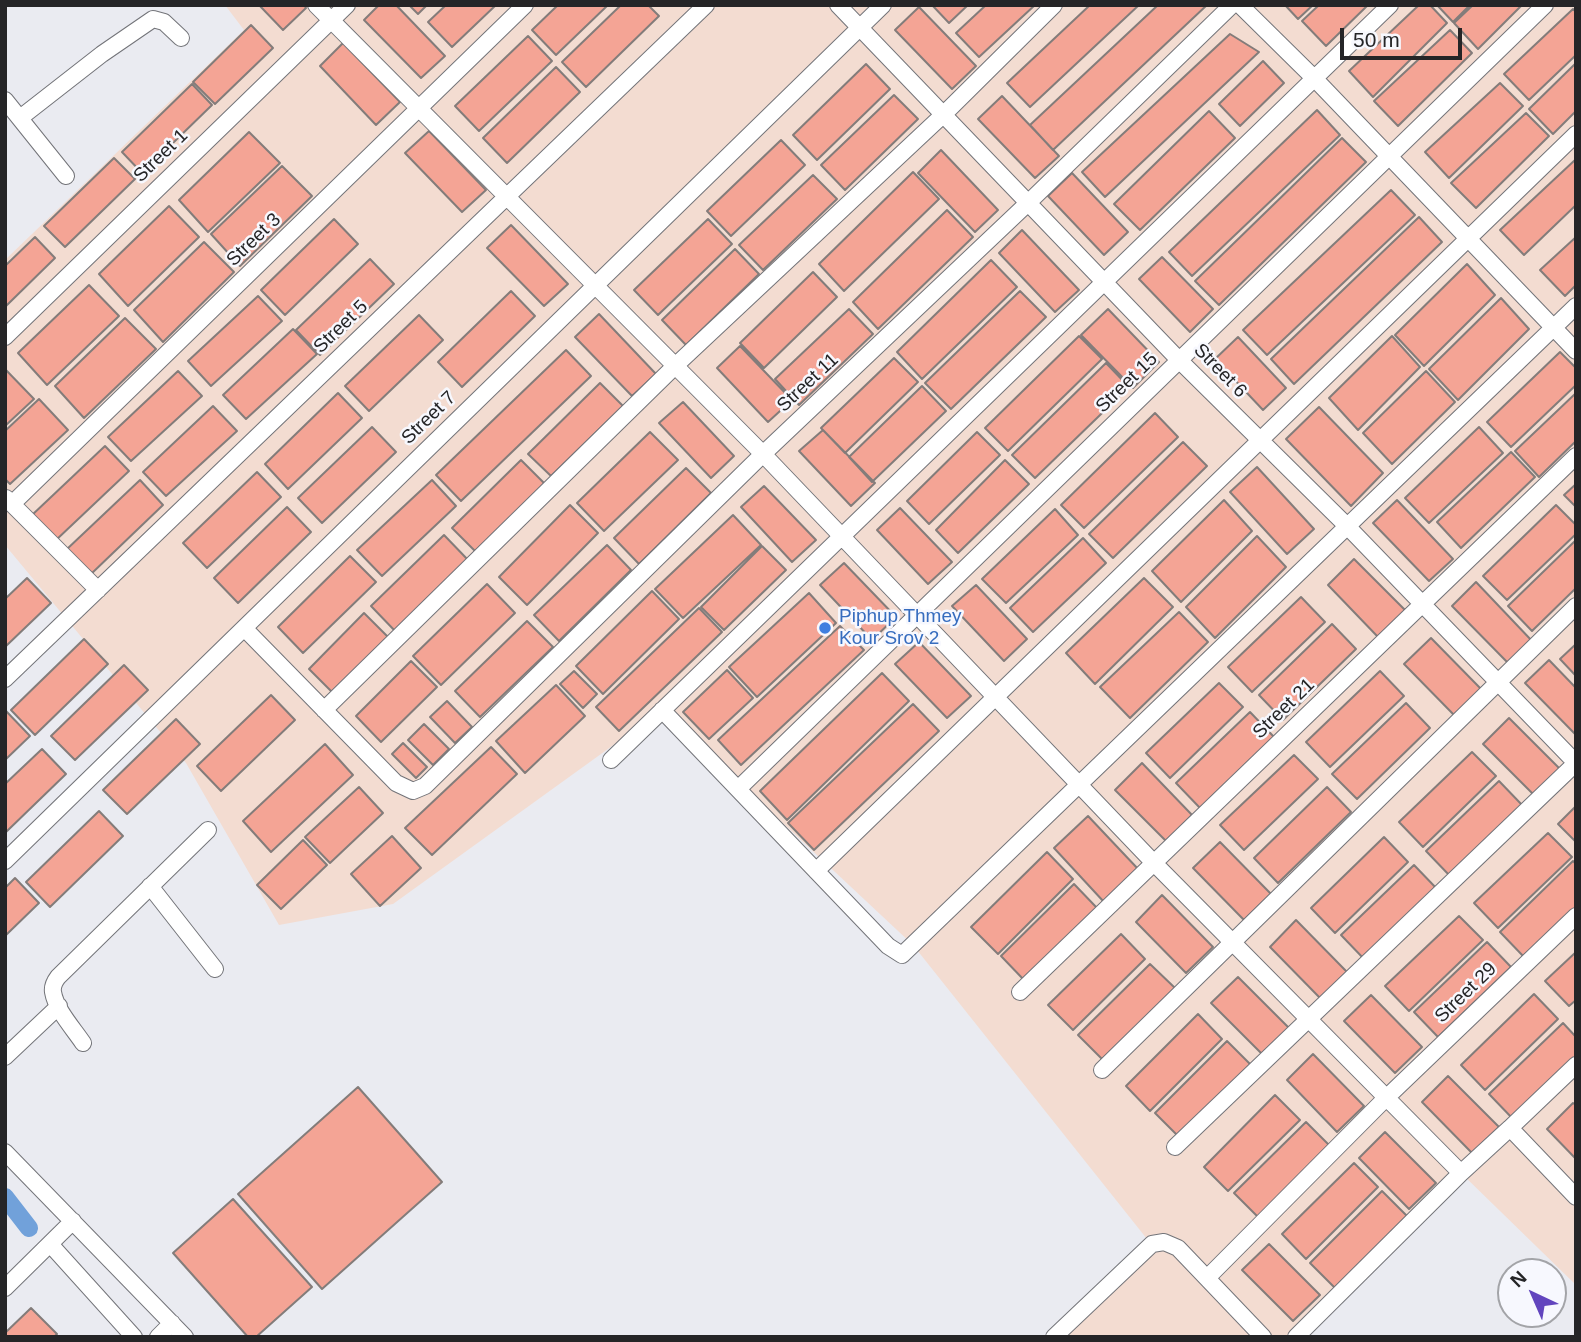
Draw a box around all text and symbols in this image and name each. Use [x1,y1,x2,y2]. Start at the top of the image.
scale bar [1343,14,1466,58]
text: 50 m [1353,28,1400,51]
street label: Street 1 [129,125,193,187]
street label: Street 3 [222,209,286,271]
street label: Street 5 [309,296,373,358]
street label: Street 6 [1189,339,1251,403]
street label: Street 15 [1091,348,1163,418]
street label: Street 11 [773,349,843,417]
street label: Street 7 [397,387,461,449]
place label: Piphup Thmey Kour Srov 2 [839,606,962,650]
marker: Piphup Thmey Kour Srov 2 [817,620,833,636]
street label: Street 21 [1248,674,1320,744]
street label: Street 29 [1430,958,1502,1028]
north arrow [1497,1258,1567,1328]
text: N [1506,1267,1531,1291]

